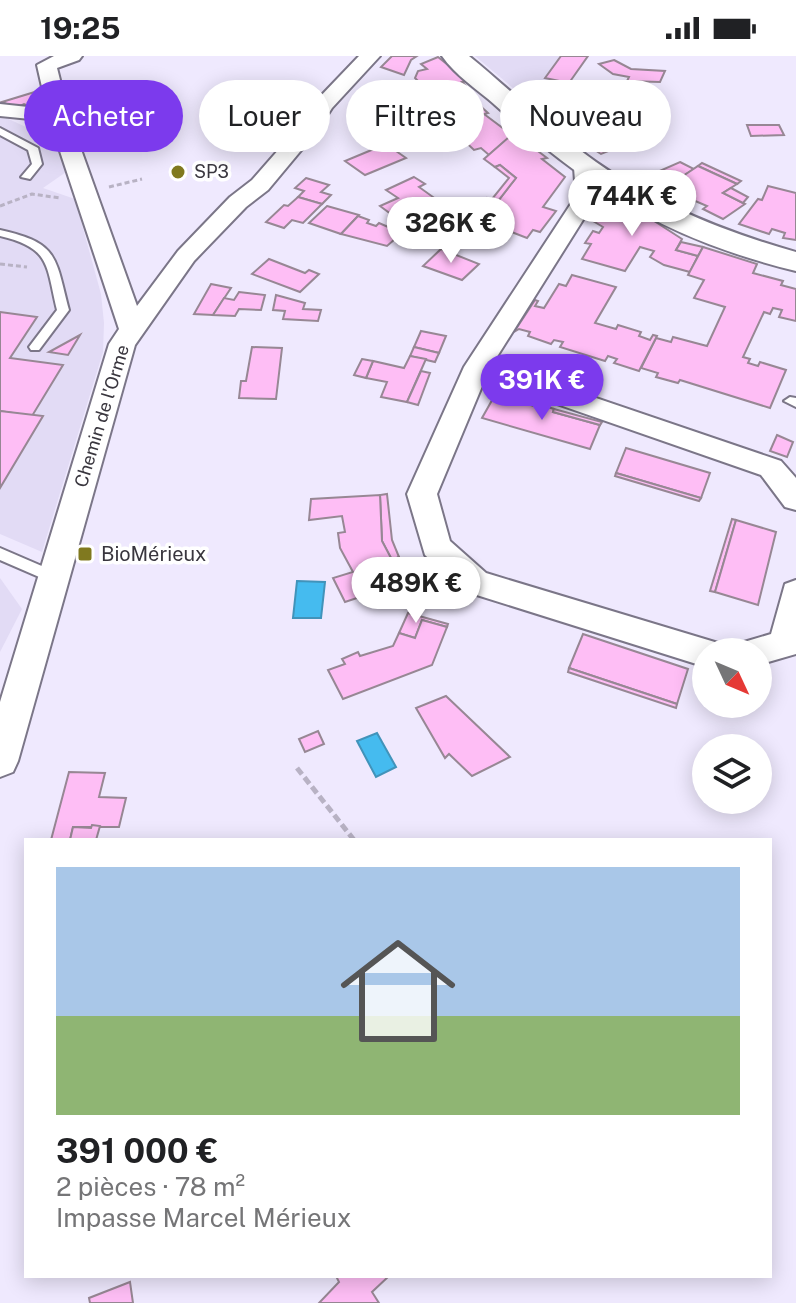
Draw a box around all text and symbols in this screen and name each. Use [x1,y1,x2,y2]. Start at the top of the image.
text: 19:25 [40,10,121,46]
chip: Acheter [24,80,183,152]
chip: Louer [199,80,330,152]
chip: Filtres [346,80,484,152]
chip: Nouveau [500,80,671,152]
place label: SP3 [194,161,229,182]
marker: SP3 [169,163,187,181]
pin: 744K € [567,170,697,238]
text: 744K € [586,180,678,211]
pin: 326K € [386,197,516,265]
text: 326K € [405,207,497,238]
street label: Chemin de l'Orme [70,342,133,490]
pin: 391K € [477,354,607,422]
text: 391K € [499,364,585,395]
place label: BioMérieux [101,542,206,566]
marker: BioMérieux [76,545,94,563]
pin: 489K € [351,557,481,625]
text: 489K € [370,567,463,598]
north arrow [692,638,772,718]
map controls [692,638,772,814]
button: layers [692,734,772,814]
icon: home [326,919,470,1063]
text: 391 000 € [56,1131,218,1171]
text: 2 pièces · 78 m² [56,1171,245,1202]
text: Impasse Marcel Mérieux [56,1202,351,1233]

